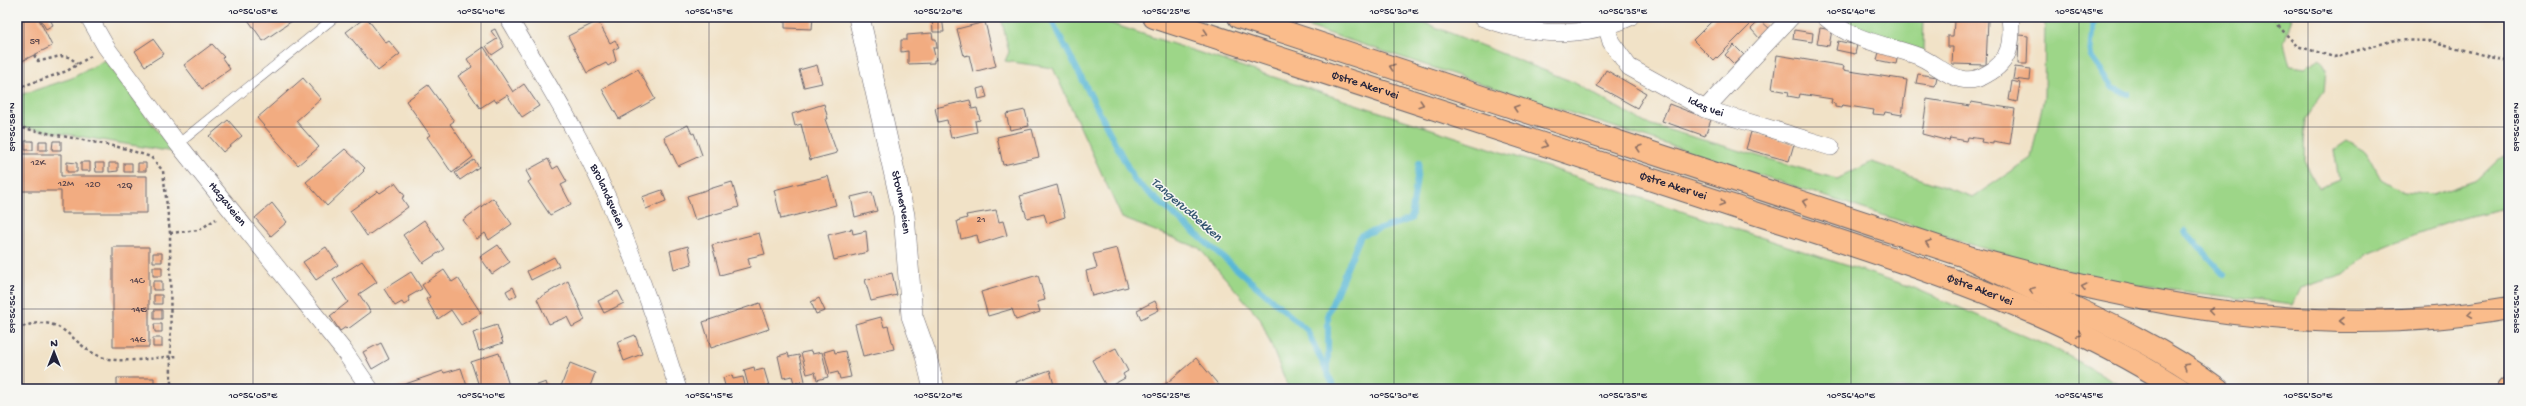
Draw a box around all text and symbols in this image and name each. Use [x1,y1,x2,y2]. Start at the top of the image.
text: 10°56'05"E [228,6,278,18]
text: 10°56'10"E [456,6,505,18]
text: 10°56'15"E [685,6,733,18]
text: 10°56'20"E [913,6,963,18]
text: 10°56'25"E [1141,6,1191,18]
text: 10°56'30"E [1369,6,1419,18]
text: 10°56'35"E [1598,6,1648,18]
text: 10°56'40"E [1826,6,1876,18]
text: 10°56'45"E [2054,6,2103,18]
text: 10°56'50"E [2283,6,2333,18]
one-way arrow [1201,29,1208,37]
house number: 59 [30,36,40,48]
one-way arrow [1389,63,1396,72]
street label: Østre Aker vei [1330,68,1401,104]
street label: Idas vei [1685,94,1725,121]
one-way arrow [1418,99,1425,108]
text: 59°56'58"N [7,102,19,152]
text: 59°56'58"N [2511,102,2523,152]
one-way arrow [1513,104,1520,113]
one-way arrow [1541,140,1548,149]
one-way arrow [1636,144,1643,153]
house number: 12K [30,157,47,169]
street label: Brolandsveien [586,161,627,231]
street label: Stovnerveien [887,169,913,235]
street label: Østre Aker vei [1638,169,1709,204]
water label: Tangerudbekken [1148,175,1225,245]
house number: 12M [57,178,74,190]
house number: 12O [85,179,100,191]
house number: 12Q [116,180,133,192]
street label: Hagaveien [205,180,249,230]
one-way arrow [1718,198,1725,206]
one-way arrow [1801,198,1808,207]
house number: 21 [977,214,985,226]
one-way arrow [1925,240,1932,248]
street label: Østre Aker vei [1945,271,2015,310]
house number: 14C [129,275,145,287]
one-way arrow [2080,283,2087,292]
text: 59°56'56"N [7,284,19,333]
text: 59°56'56"N [2511,284,2523,333]
one-way arrow [2029,287,2037,295]
house number: 14E [131,304,147,316]
one-way arrow [2208,307,2214,316]
one-way arrow [2467,309,2474,318]
one-way arrow [2338,317,2344,325]
one-way arrow [2074,329,2082,337]
north arrow [34,332,74,372]
house number: 14G [129,334,146,346]
text: N [50,338,58,350]
one-way arrow [2183,363,2190,371]
text: 10°56'05"E [228,390,278,402]
text: 10°56'10"E [456,390,505,402]
text: 10°56'15"E [685,390,733,402]
text: 10°56'20"E [913,390,963,402]
text: 10°56'25"E [1141,390,1191,402]
text: 10°56'30"E [1369,390,1419,402]
text: 10°56'35"E [1598,390,1648,402]
text: 10°56'40"E [1826,390,1876,402]
text: 10°56'45"E [2054,390,2103,402]
text: 10°56'50"E [2283,390,2333,402]

